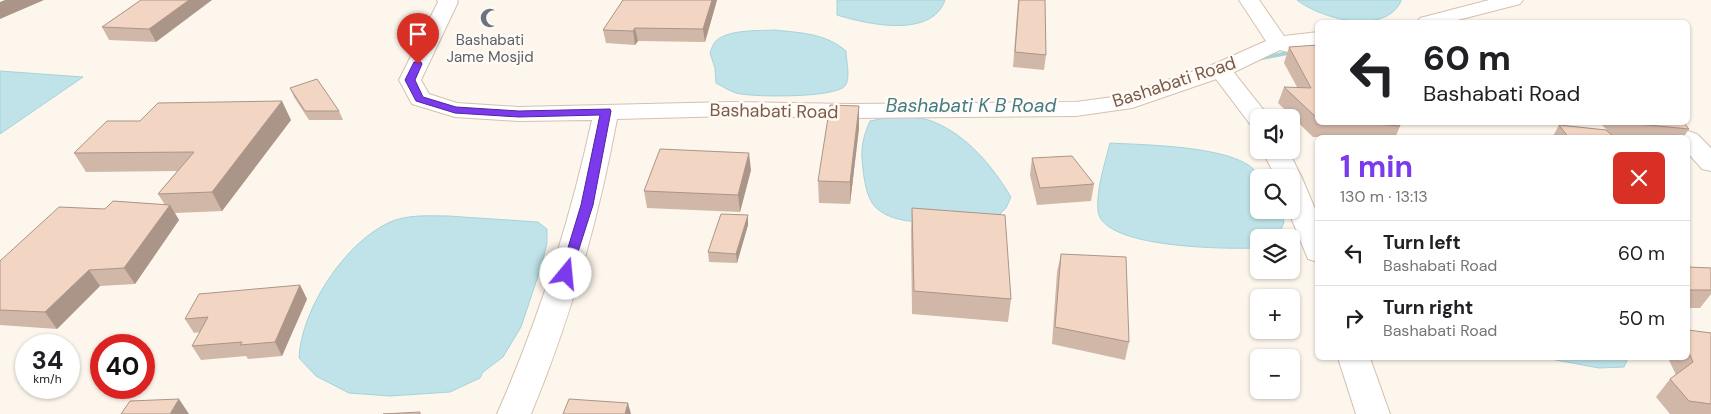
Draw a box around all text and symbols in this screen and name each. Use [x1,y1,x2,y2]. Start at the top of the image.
mosque icon: Bashabati Jame Mosjid [479,7,501,29]
pin [397,13,439,64]
icon: arrive [404,20,432,48]
place label: Bashabati Jame Mosjid [446,30,534,67]
text: 60 m [1423,35,1511,81]
icon: left [1340,40,1405,105]
street label: Bashabati Road [1109,51,1239,113]
text: Bashabati Road [1423,79,1580,108]
water label: Bashabati K B Road [886,93,1057,118]
street label: Bashabati Road [709,98,839,124]
map controls [1250,109,1300,399]
button: sound [1250,109,1300,159]
text: 1 min [1340,147,1413,186]
button: close [1613,152,1665,204]
button: search [1250,169,1300,219]
text: 130 m · 13:13 [1340,186,1428,207]
button: layers [1250,229,1300,279]
text: Turn left [1383,230,1461,255]
icon: left [1340,239,1368,267]
text: 60 m [1618,241,1665,266]
position arrow [539,247,591,299]
text: Bashabati Road [1383,255,1497,276]
button: + [1250,289,1300,339]
text: Turn right [1383,295,1473,320]
icon: right [1340,304,1368,332]
text: 50 m [1618,306,1665,331]
text: Bashabati Road [1383,320,1497,341]
speed limit sign: 40 [90,334,155,399]
text: 34 [32,344,63,377]
button: − [1250,349,1300,399]
text: km/h [33,371,62,387]

